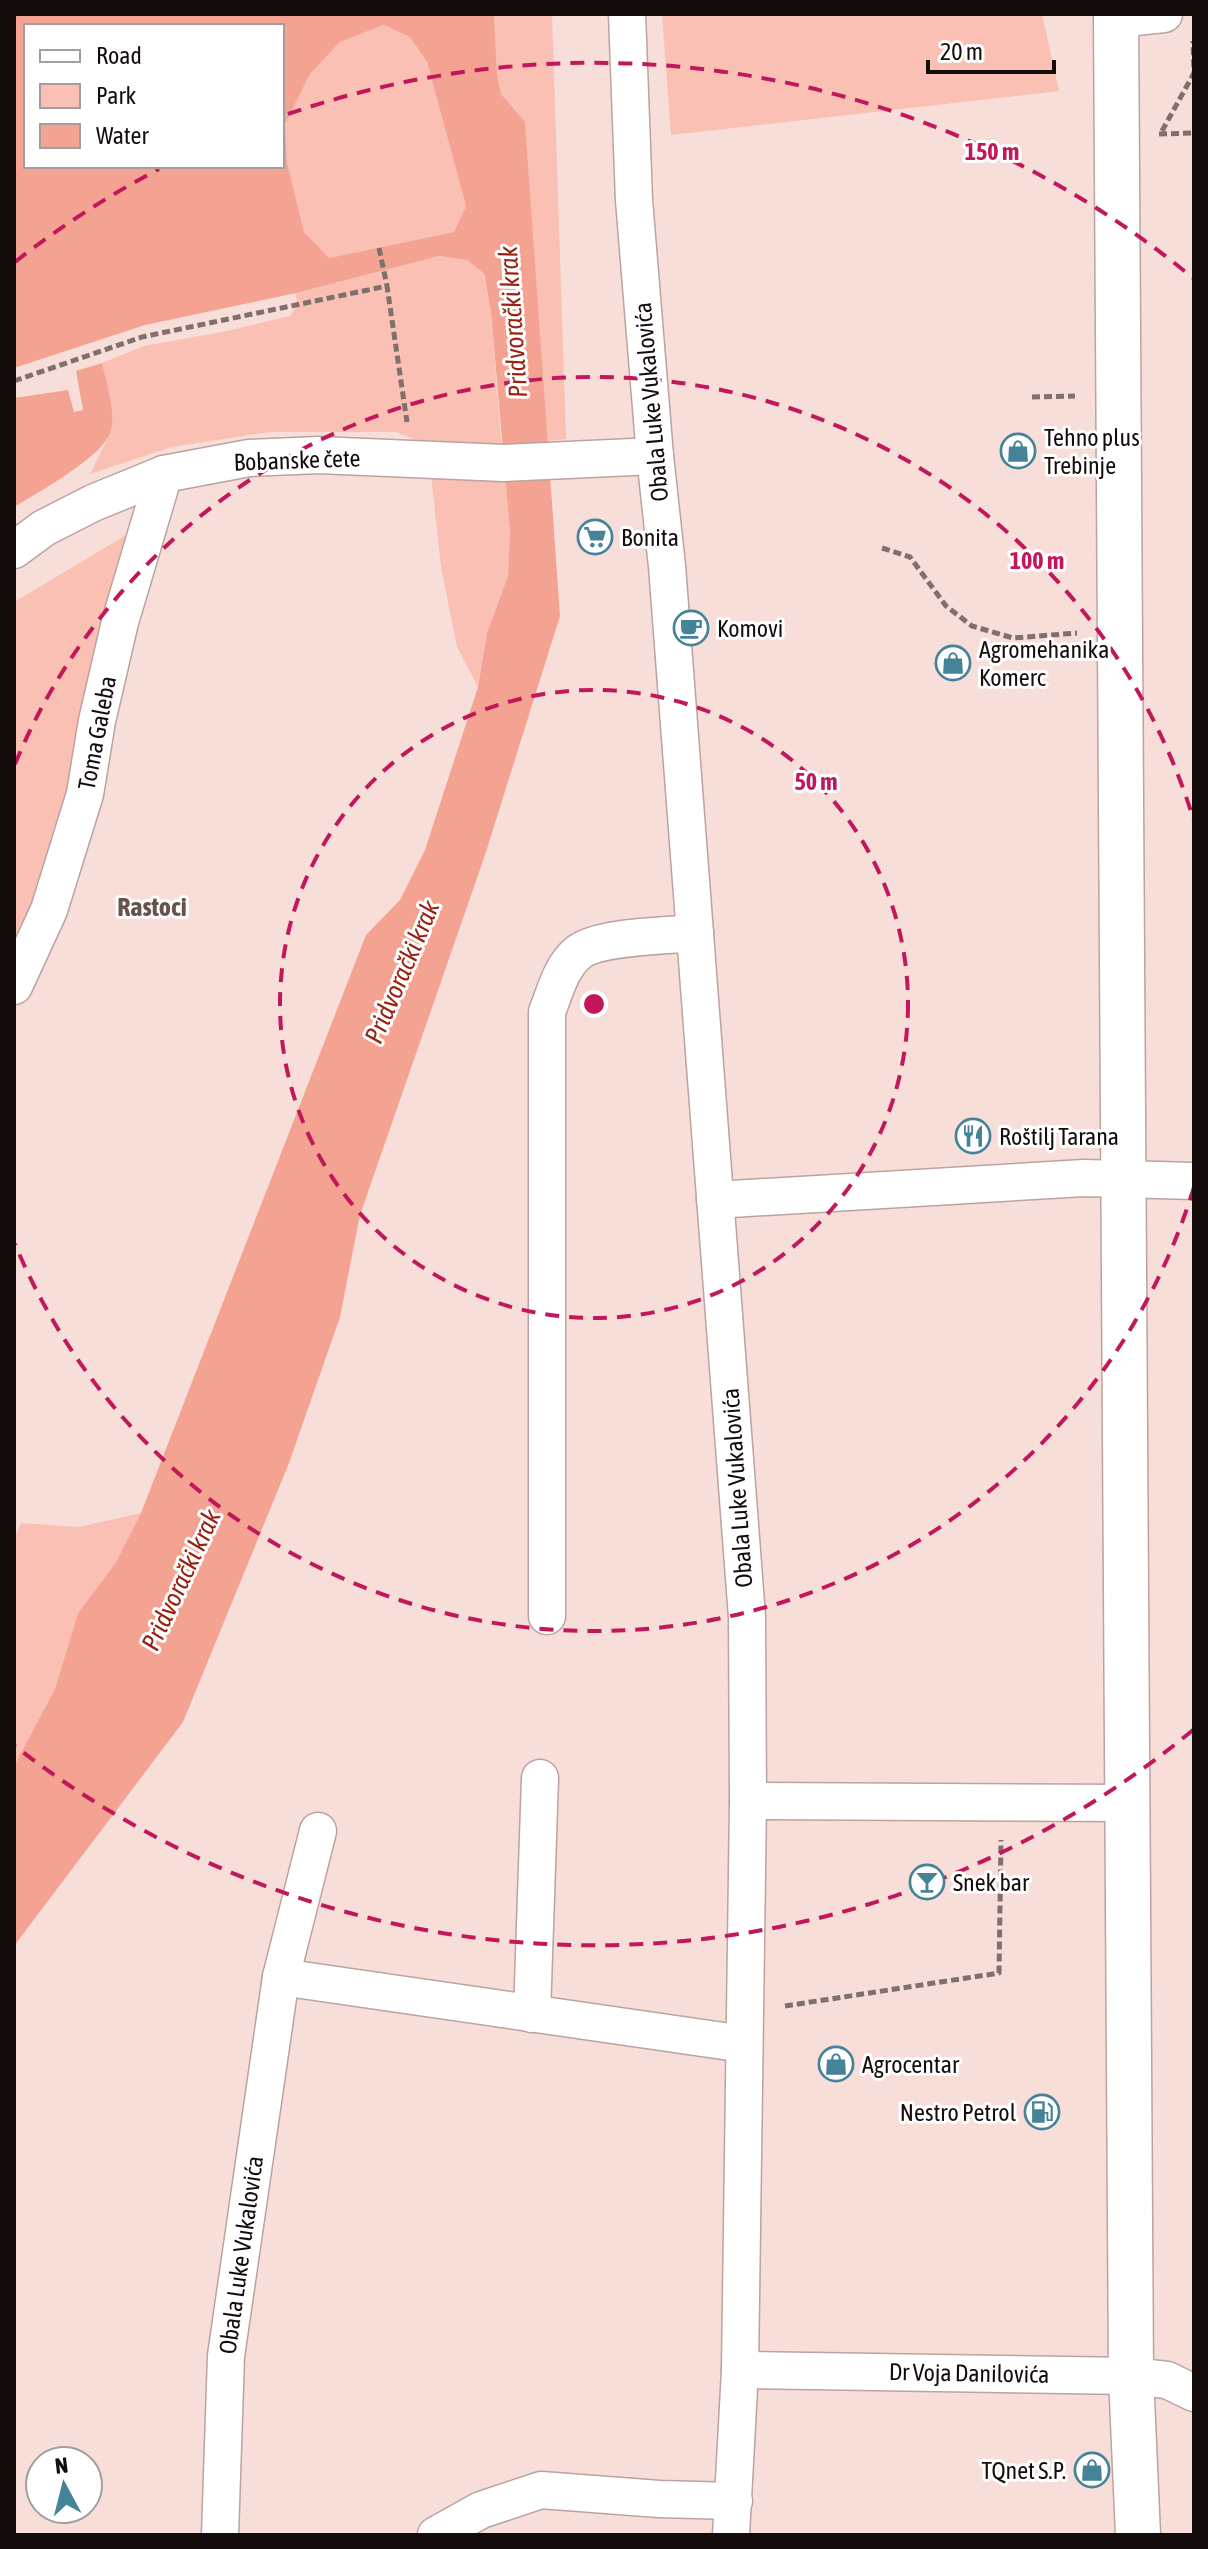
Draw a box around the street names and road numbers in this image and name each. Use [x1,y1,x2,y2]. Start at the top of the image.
street label: Obala Luke Vukalovića [629,301,673,503]
street label: Bobanske čete [233,444,361,476]
street label: Toma Galeba [73,674,121,792]
street label: Obala Luke Vukalovića [717,1387,757,1589]
street label: Obala Luke Vukalovića [214,2154,268,2356]
street label: Dr Voja Danilovića [889,2358,1049,2388]

